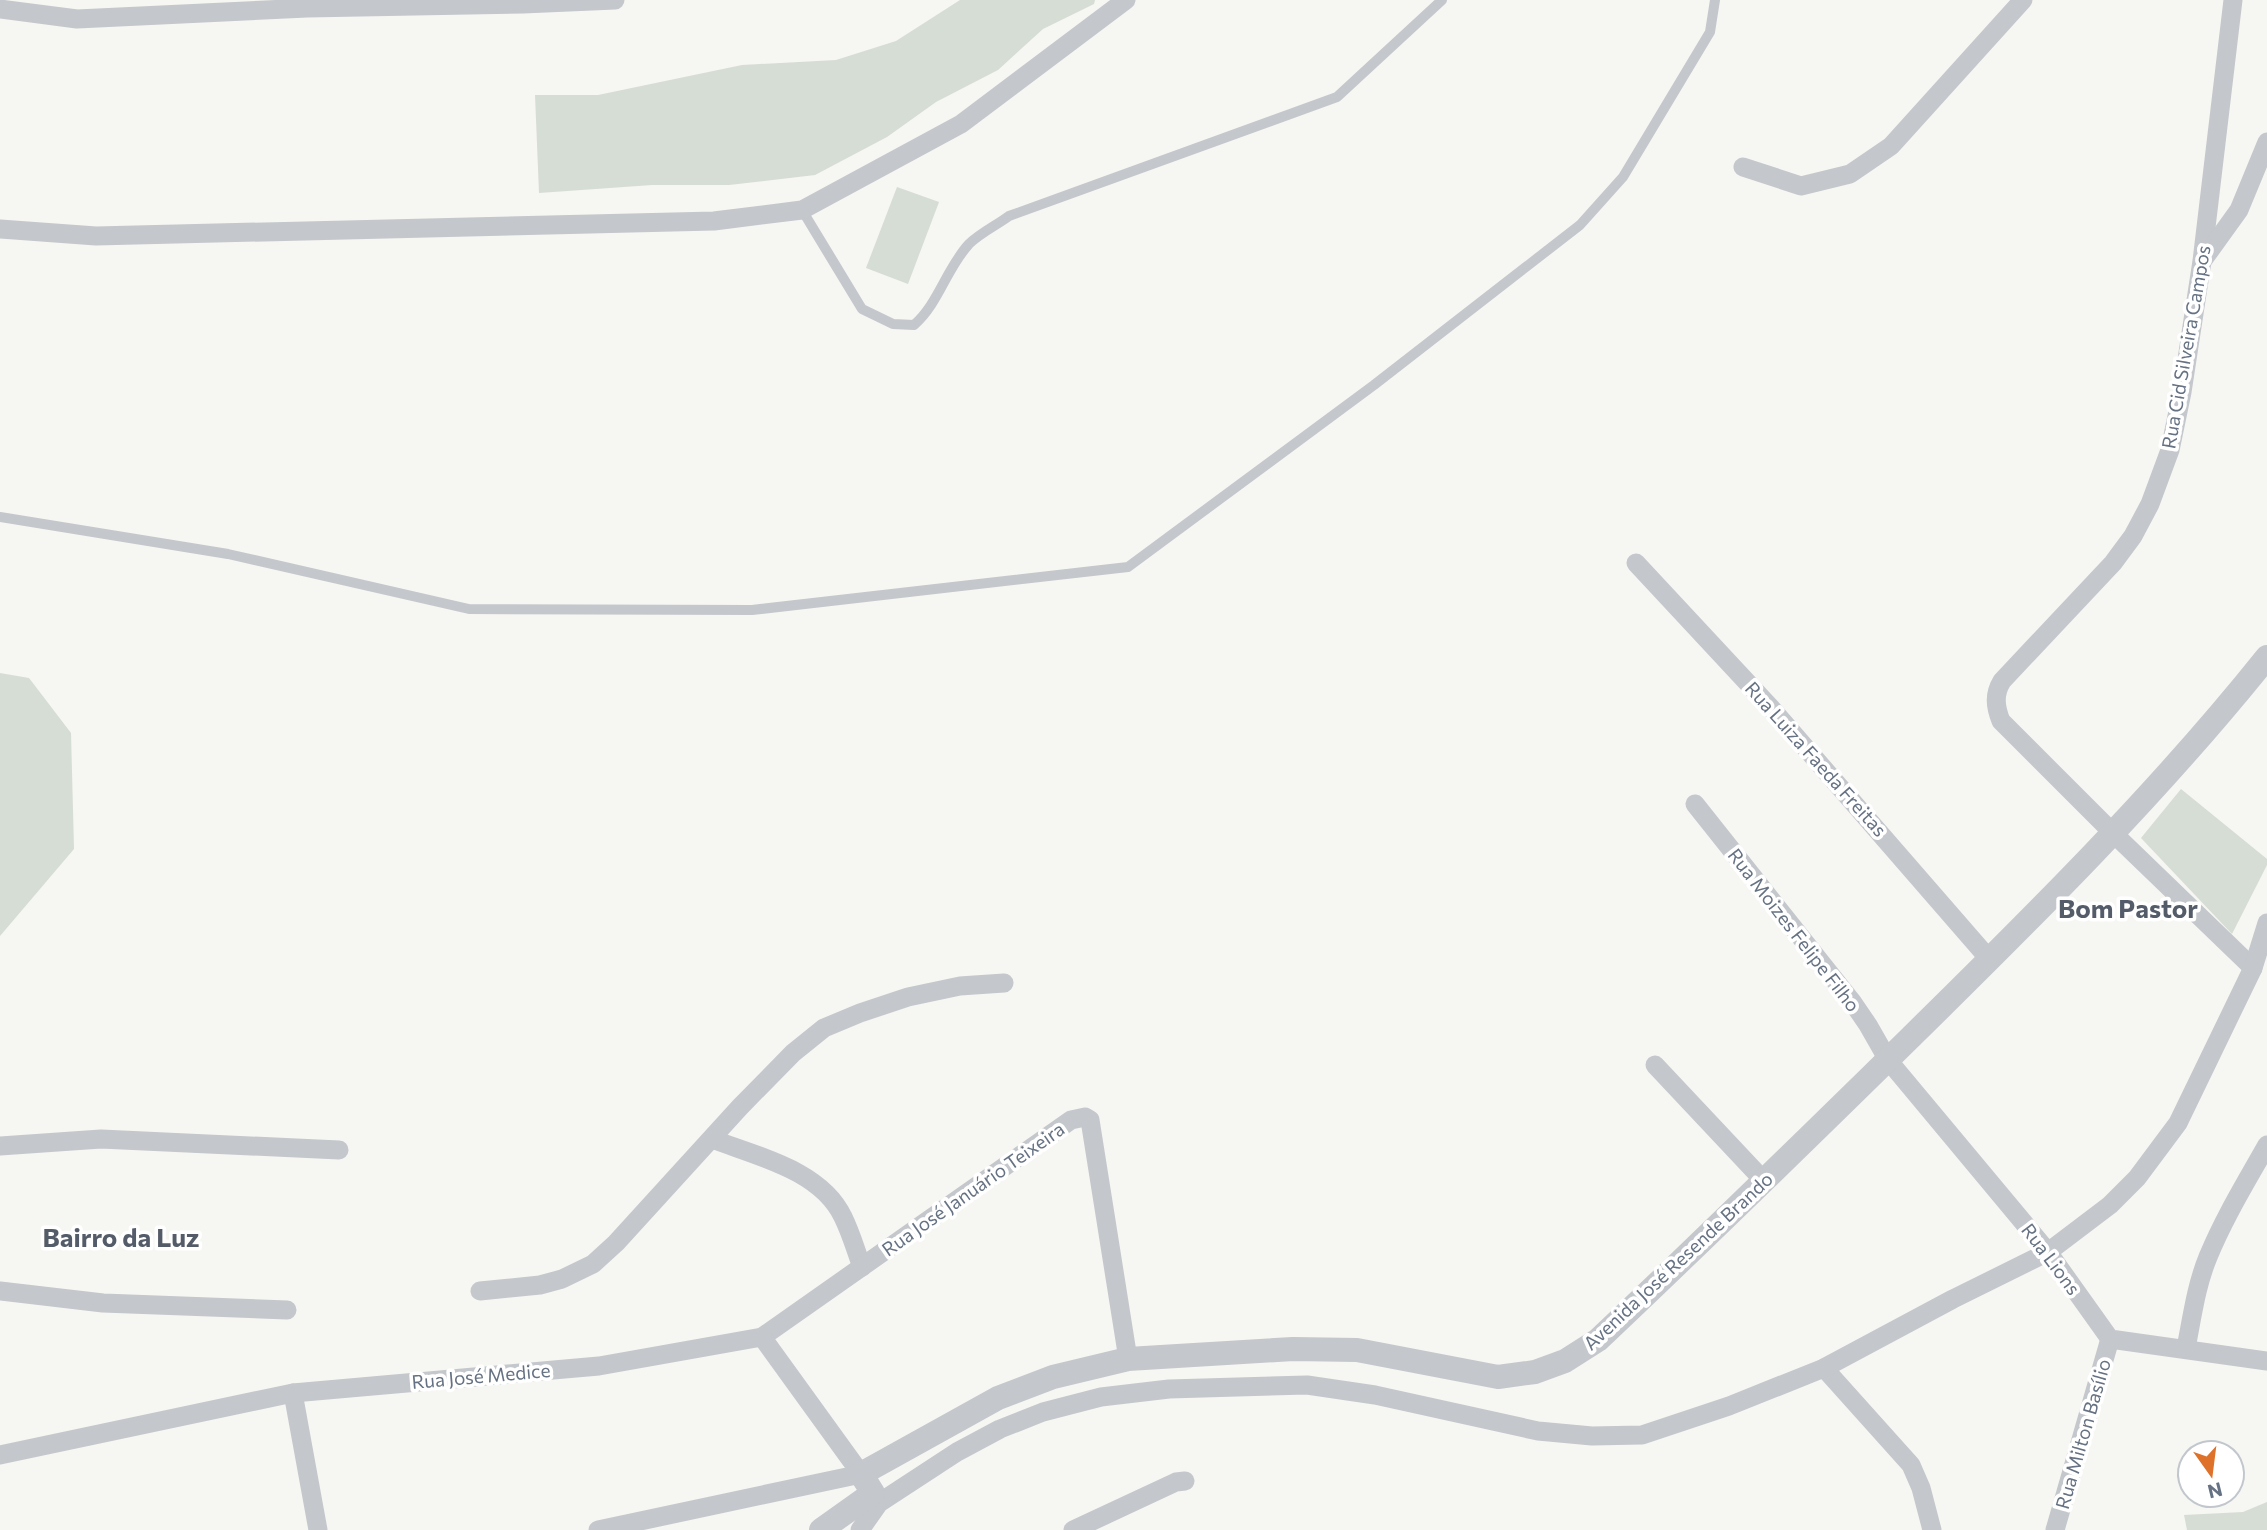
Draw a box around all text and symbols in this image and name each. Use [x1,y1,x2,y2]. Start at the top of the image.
street label: Rua Cid Silveira Campos [2156,243,2215,450]
street label: Rua Luiza Faeda Freitas [1741,677,1892,841]
street label: Rua Moizes Felipe Filho [1723,843,1865,1016]
district label: Bom Pastor [2058,892,2198,923]
street label: Rua José Januário Teixeira [877,1117,1068,1260]
street label: Avenida José Resende Brando [1578,1167,1777,1354]
street label: Rua Lions [2017,1218,2086,1299]
district label: Bairro da Luz [43,1221,199,1252]
street label: Rua Milton Basílio [2050,1356,2115,1512]
street label: Rua José Medice [411,1358,551,1393]
north arrow [2176,1439,2246,1509]
text: N [2206,1478,2225,1504]

